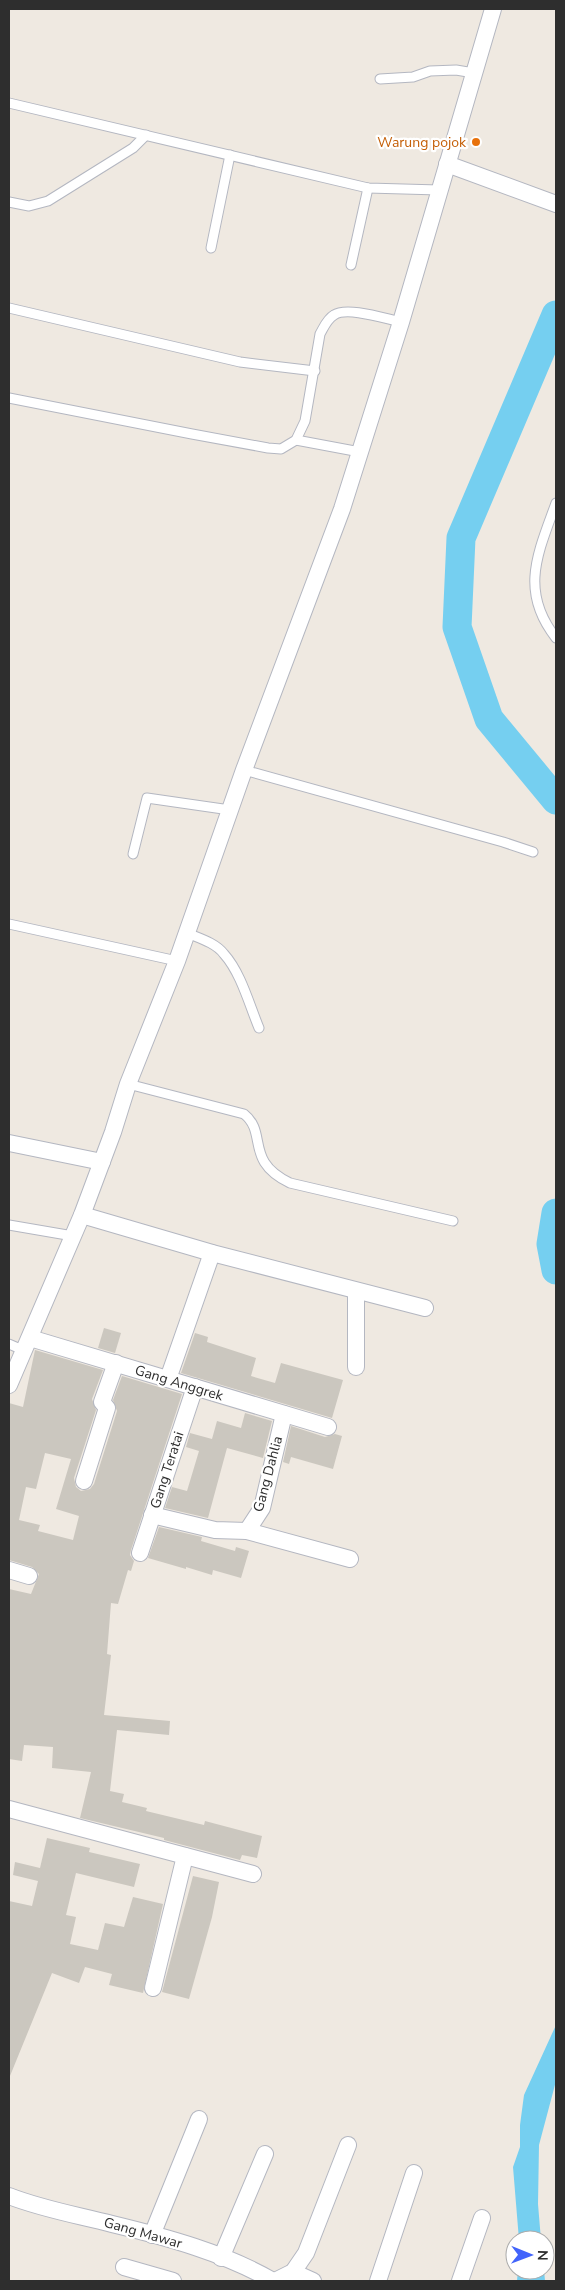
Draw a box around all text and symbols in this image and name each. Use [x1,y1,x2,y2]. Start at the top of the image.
place label: Warung pojok [377,133,467,152]
marker: Warung pojok [470,136,482,148]
street label: Gang Anggrek [133,1361,226,1406]
street label: Gang Teratai [146,1429,188,1511]
street label: Gang Dahlia [249,1434,287,1514]
street label: Gang Mawar [102,2213,184,2253]
north arrow [505,2230,555,2280]
text: N [533,2250,552,2261]

